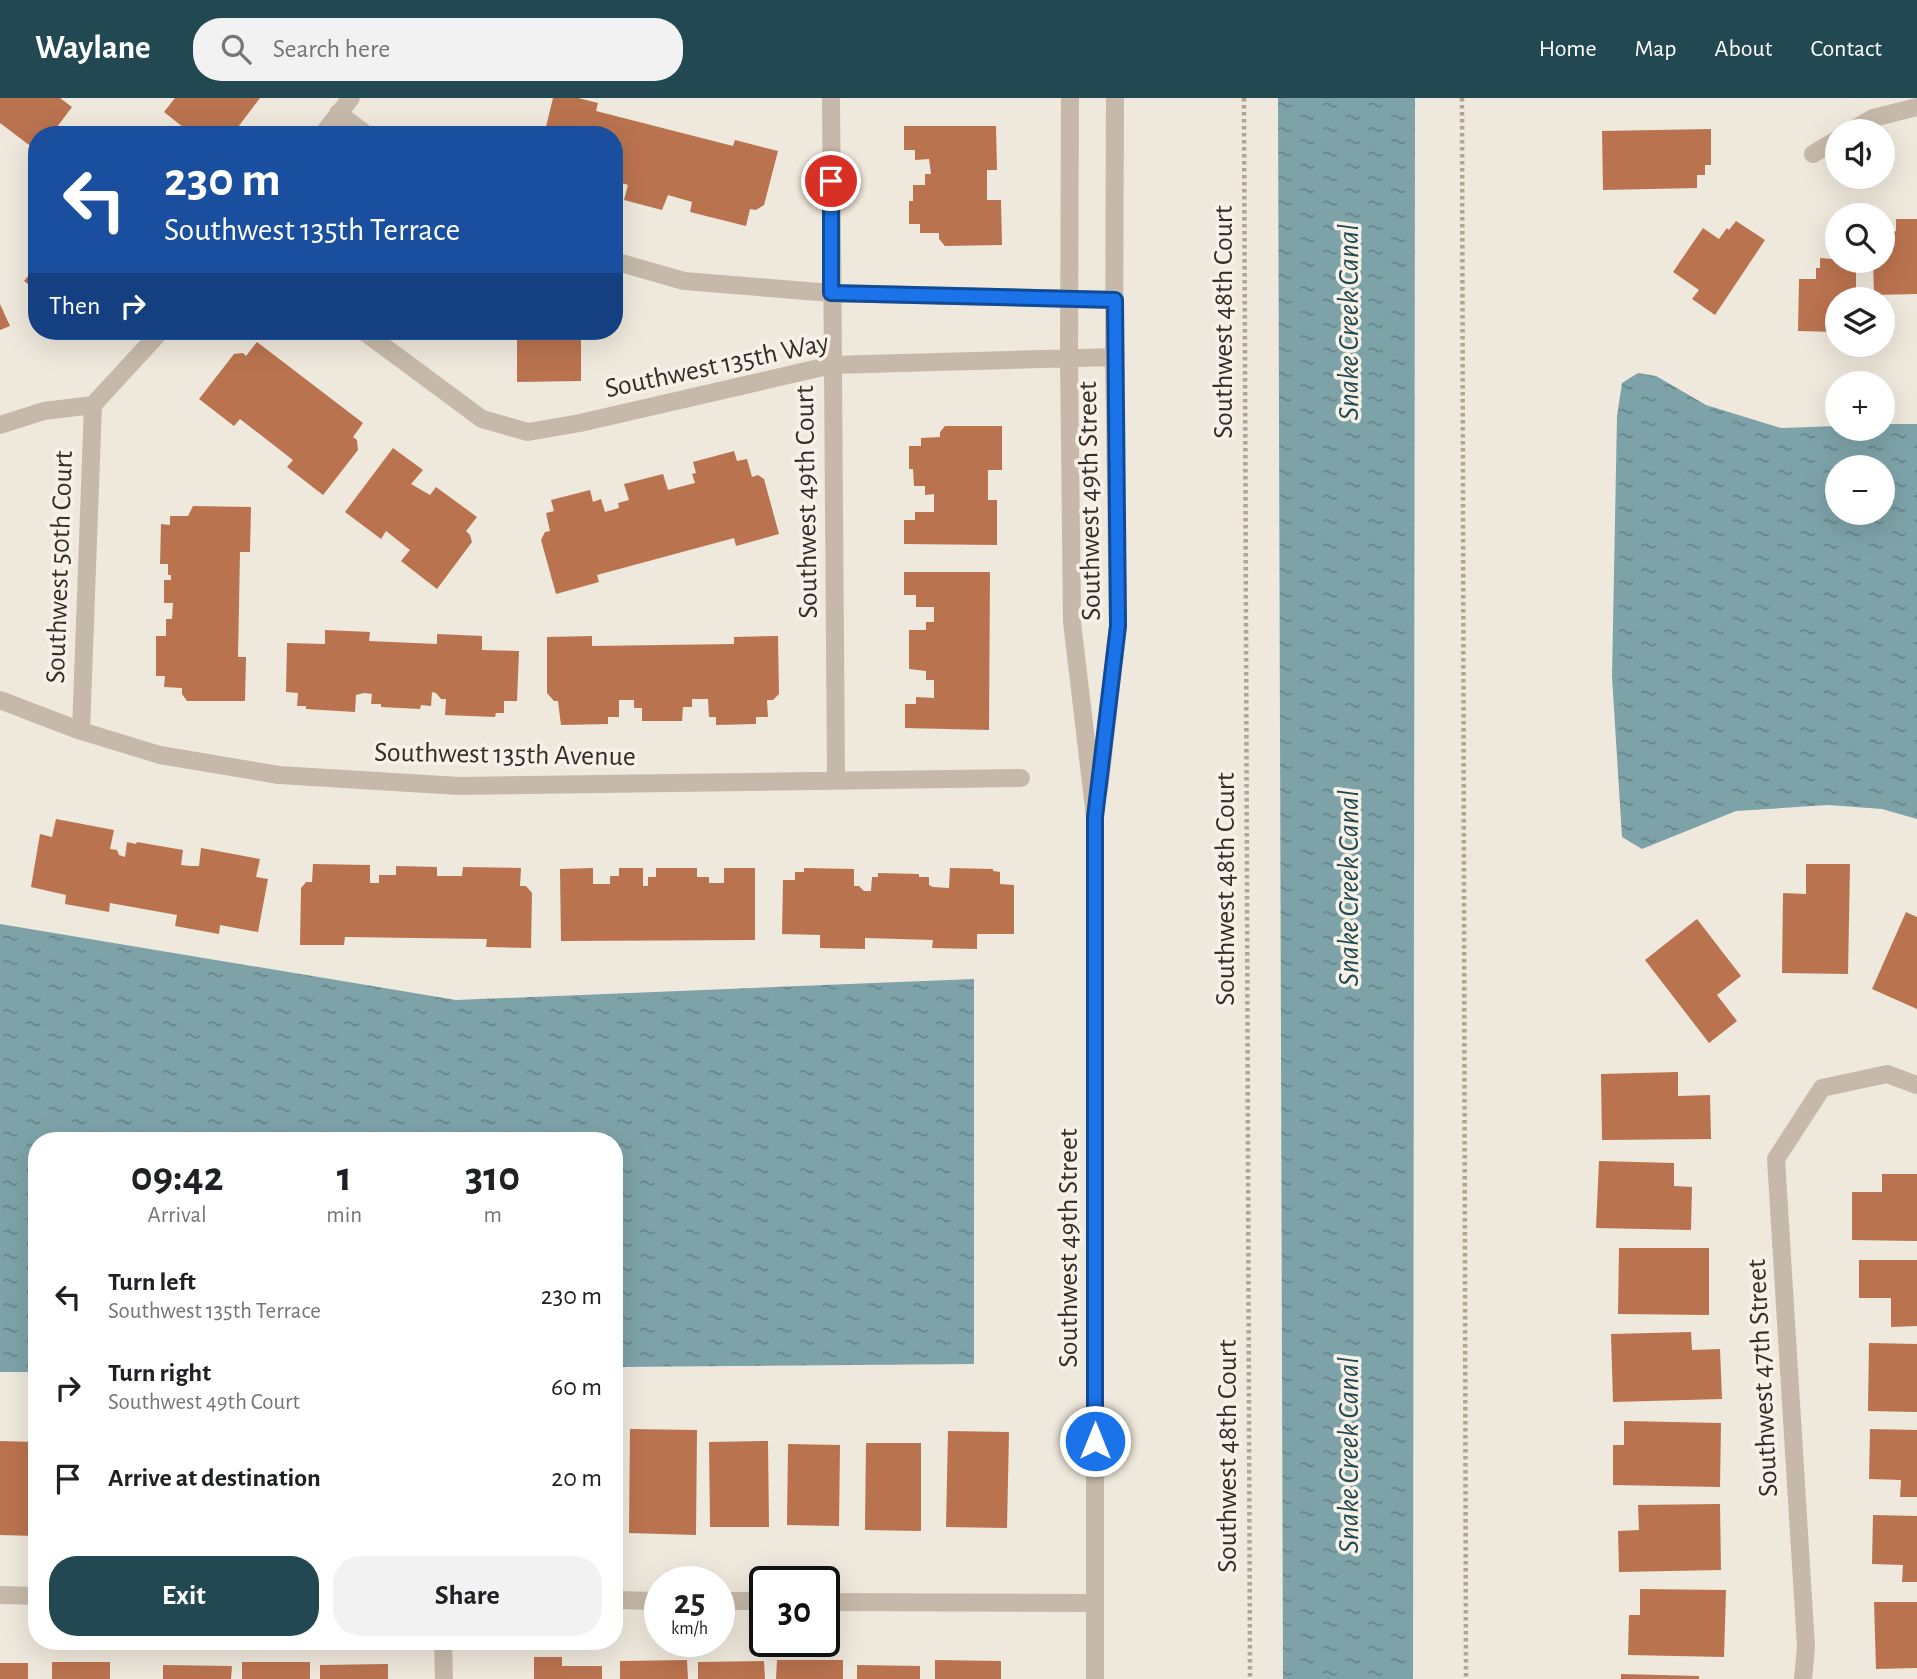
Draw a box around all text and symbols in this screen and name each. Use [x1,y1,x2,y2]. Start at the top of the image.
search box [193,18,683,81]
icon: search [217,30,255,68]
text: Waylane [35,32,151,65]
text: Search here [273,36,390,62]
text: Home [1539,37,1597,61]
text: Map [1635,37,1677,61]
text: About [1715,37,1772,61]
text: Contact [1810,37,1882,61]
map controls [1825,119,1895,525]
button: sound [1825,119,1895,189]
pin [801,151,861,211]
icon: left [49,154,140,245]
text: 230 m [164,156,281,205]
icon: arrive [812,162,850,200]
button: search [1825,203,1895,273]
street label: Southwest 48th Court [1210,205,1238,439]
text: Southwest 135th Terrace [164,214,460,246]
water label: Snake Creek Canal [1334,224,1364,420]
icon: right [114,287,152,325]
button: layers [1825,287,1895,357]
text: Then [49,293,100,319]
street label: Southwest 135th Way [603,329,831,403]
button: + [1825,371,1895,441]
street label: Southwest 49th Street [1074,381,1106,621]
street label: Southwest 49th Court [791,385,823,619]
street label: Southwest 50th Court [42,450,78,684]
button: − [1825,455,1895,525]
street label: Southwest 135th Avenue [374,739,636,771]
street label: Southwest 48th Court [1212,772,1240,1006]
water label: Snake Creek Canal [1334,790,1364,986]
street label: Southwest 49th Street [1055,1128,1083,1368]
text: 09:42 [131,1156,224,1198]
text: 1 [337,1156,352,1198]
text: 310 [465,1156,520,1198]
text: Arrival [148,1204,207,1227]
text: min [326,1204,362,1227]
text: m [483,1204,502,1227]
street label: Southwest 47th Street [1743,1258,1783,1498]
text: Turn left [108,1269,196,1295]
icon: left [49,1278,87,1316]
text: 230 m [541,1283,602,1309]
text: Southwest 135th Terrace [108,1300,321,1323]
street label: Southwest 48th Court [1214,1339,1242,1573]
water label: Snake Creek Canal [1334,1357,1364,1553]
text: Turn right [108,1360,211,1386]
icon: right [49,1369,87,1407]
text: 60 m [551,1374,602,1400]
text: Southwest 49th Court [108,1391,300,1414]
position arrow [1058,1404,1132,1478]
icon: arrive [49,1460,87,1498]
text: Arrive at destination [108,1465,321,1491]
text: 20 m [551,1465,602,1491]
button: Exit [49,1556,319,1636]
button: Share [333,1556,602,1636]
speed limit sign: 30 [749,1566,840,1657]
text: 25 [674,1585,705,1620]
text: km/h [671,1620,708,1638]

